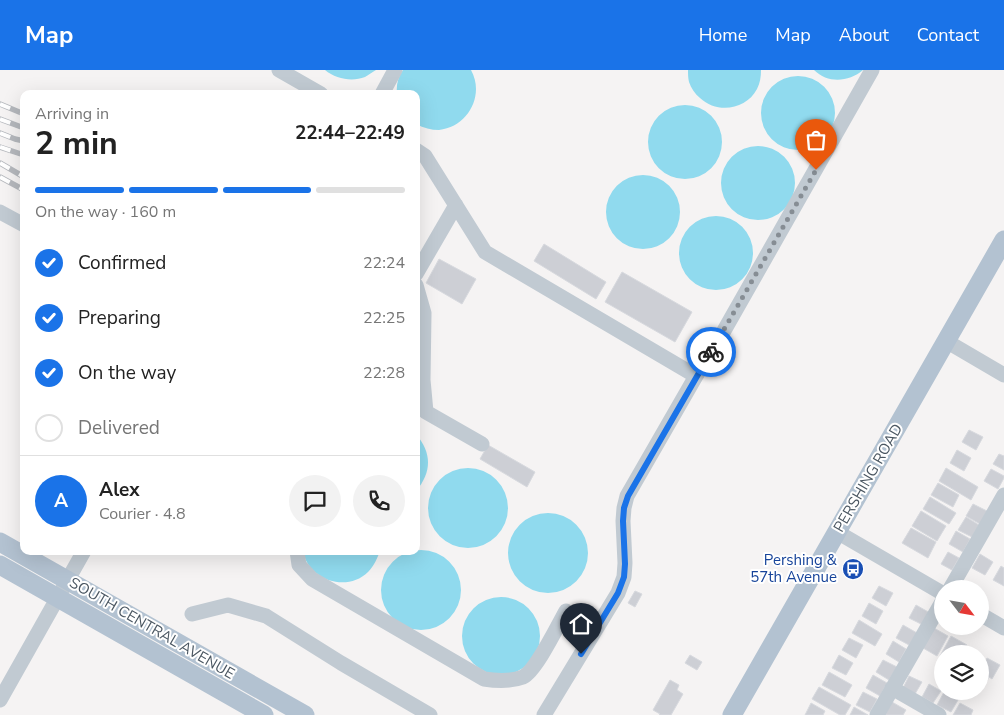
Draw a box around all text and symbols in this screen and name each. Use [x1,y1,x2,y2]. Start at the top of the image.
text: Map [25,19,73,51]
text: Home [699,23,747,47]
text: Map [775,23,811,47]
text: About [839,23,889,47]
text: Contact [917,23,979,47]
text: Arriving in [35,103,109,125]
pin [795,119,837,170]
text: 22:44–22:49 [295,120,405,146]
text: 2 min [35,122,118,165]
icon: bag [802,126,830,154]
text: On the way · 160 m [35,201,176,223]
icon: check [35,249,63,277]
text: Confirmed [78,250,166,276]
text: 22:24 [363,252,405,274]
icon: check [35,304,63,332]
text: Preparing [78,305,161,331]
text: 22:25 [363,307,405,329]
courier [686,327,736,377]
icon: bike [697,338,725,366]
icon: check [35,359,63,387]
text: On the way [78,360,176,386]
text: 22:28 [363,362,405,384]
text: Delivered [78,415,160,441]
street label: PERSHING ROAD [829,420,907,536]
button: chat [289,475,341,527]
button: phone [353,475,405,527]
text: Alex [99,477,140,503]
text: A [54,488,68,514]
text: Courier · 4.8 [99,503,185,525]
place label: Pershing & 57th Avenue [750,550,838,587]
bus stop icon: Pershing & 57th Avenue [841,557,865,581]
street label: SOUTH CENTRAL AVENUE [66,572,238,684]
north arrow [934,580,989,635]
map controls [934,580,989,700]
pin [560,603,602,654]
icon: home [567,610,595,638]
button: layers [934,645,989,700]

